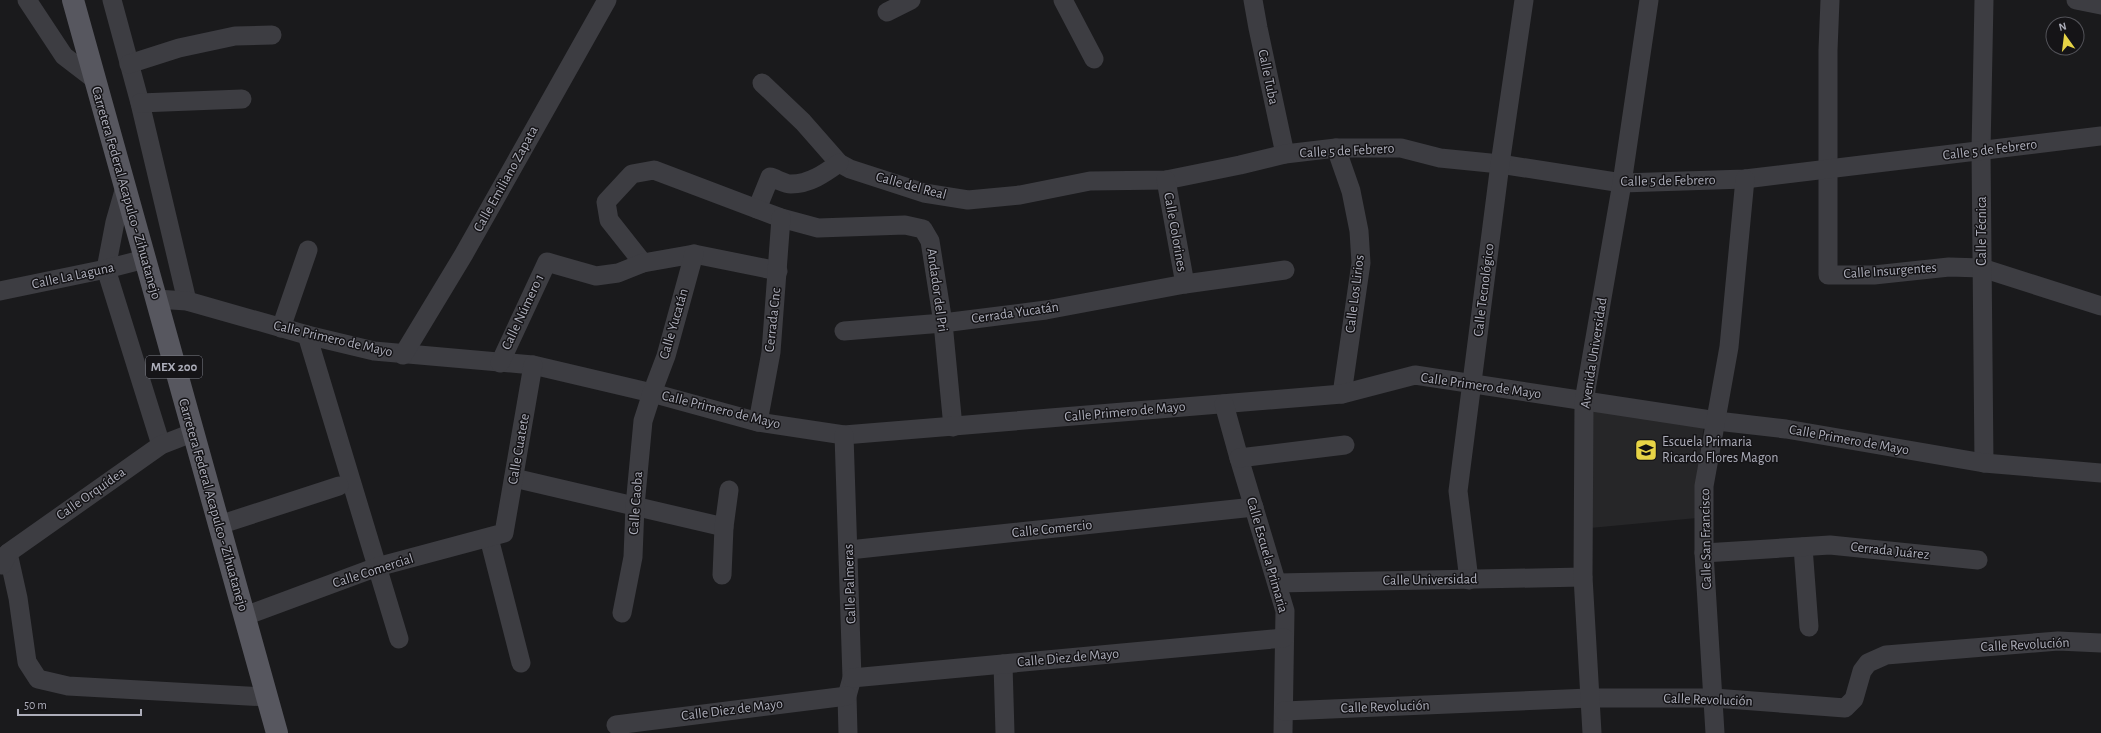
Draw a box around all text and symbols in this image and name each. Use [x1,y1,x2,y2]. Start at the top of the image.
north arrow [2045,16,2085,56]
text: N [2058,21,2068,33]
street label: Calle Tuba [1255,48,1281,106]
street label: Carretera Federal Acapulco - Zihuatanejo [89,85,163,301]
street label: Calle Emiliano Zapata [471,123,541,234]
street label: Calle 5 de Febrero [1942,137,2038,163]
street label: Calle 5 de Febrero [1299,142,1395,160]
street label: Calle del Real [874,170,948,202]
street label: Calle 5 de Febrero [1620,173,1716,189]
street label: Calle Colorines [1161,191,1189,273]
street label: Calle Técnica [1975,196,1989,266]
street label: Calle Tecnológico [1471,242,1497,337]
street label: Andador del Pri [924,247,950,333]
street label: Calle Los Lirios [1343,254,1367,334]
street label: Calle La Laguna [31,260,116,292]
street label: Calle Insurgentes [1843,261,1937,281]
street label: Calle Número 1 [499,272,547,352]
street label: Calle Yucatán [657,287,691,361]
street label: Cerrada Cnc [763,287,783,353]
street label: Avenida Universidad [1578,297,1610,409]
street label: Cerrada Yucatán [970,300,1060,326]
street label: Calle Primero de Mayo [272,318,394,360]
road number: MEX 200 [146,356,202,378]
street label: Calle Primero de Mayo [1420,371,1542,401]
street label: Calle Primero de Mayo [660,388,782,432]
street label: Carretera Federal Acapulco - Zihuatanejo [176,397,250,613]
street label: Calle Primero de Mayo [1064,400,1186,424]
street label: Calle Cuatete [506,413,532,485]
street label: Calle Primero de Mayo [1788,423,1910,457]
place label: Escuela Primaria Ricardo Flores Magon [1662,435,1779,465]
school or university icon: Escuela Primaria Ricardo Flores Magon [1633,437,1659,463]
street label: Calle Orquídea [54,465,128,523]
street label: Calle Caoba [627,470,645,535]
street label: Calle San Francisco [1698,488,1714,590]
street label: Calle Escuela Primaria [1244,496,1290,615]
street label: Calle Comercio [1011,518,1093,540]
street label: Cerrada Juárez [1850,540,1930,562]
street label: Calle Palmeras [842,544,858,624]
street label: Calle Comercial [331,551,415,591]
street label: Calle Universidad [1383,572,1477,588]
street label: Calle Revolución [1980,636,2070,654]
street label: Calle Diez de Mayo [1016,647,1120,669]
scale bar [18,691,141,717]
street label: Calle Revolución [1663,691,1753,709]
street label: Calle Diez de Mayo [680,697,784,723]
street label: Calle Revolución [1340,698,1430,716]
text: 50 m [24,699,47,711]

